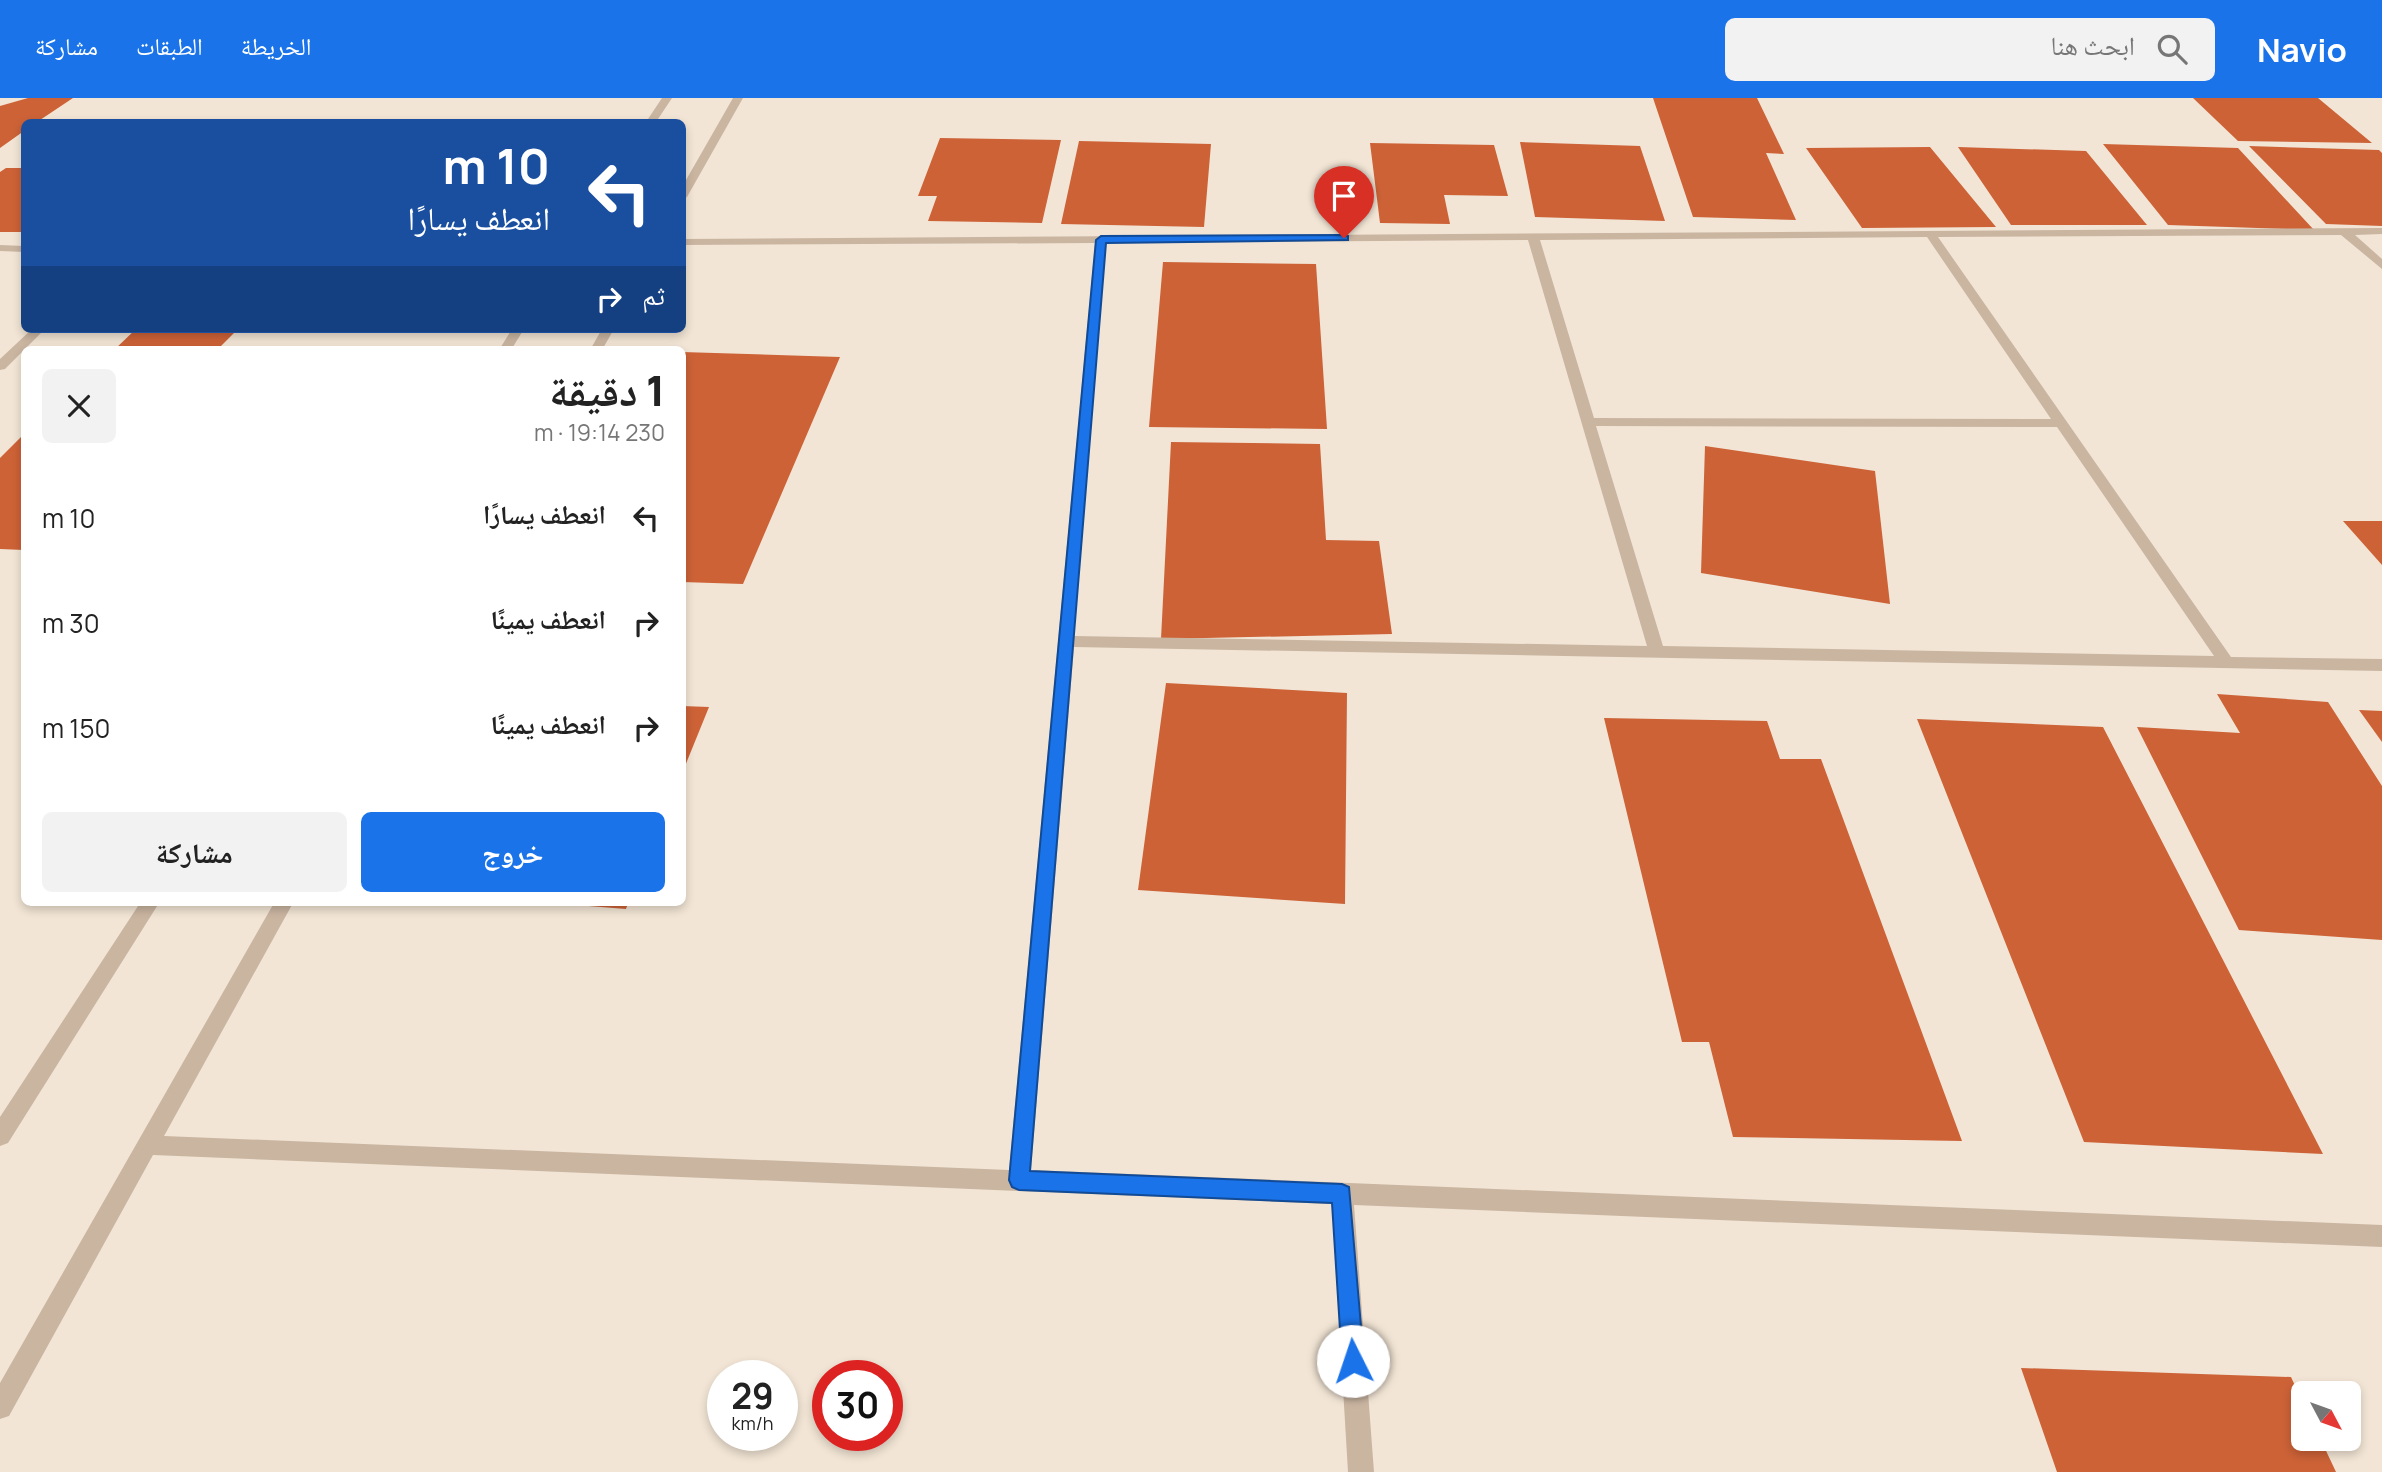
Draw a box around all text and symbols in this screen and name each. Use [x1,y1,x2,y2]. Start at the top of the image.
search box [1725,18,2215,81]
text: ابحث هنا [2051,27,2135,63]
text: Navio [2257,27,2347,72]
text: مشاركة [35,29,98,62]
text: الطبقات [136,29,203,62]
text: الخريطة [241,29,311,62]
icon: search [2153,30,2191,68]
text: 10 m [442,132,550,199]
icon: left [574,147,665,238]
pin [1314,166,1374,238]
icon: arrive [1325,177,1363,215]
text: انعطف يسارًا [407,196,550,240]
text: ثم [642,277,665,313]
icon: right [590,280,628,318]
text: 1 دقيقة [549,361,665,419]
button: close [42,369,116,443]
text: 230 m · 19:14 [534,416,665,448]
text: انعطف يسارًا [483,496,606,532]
icon: left [627,499,665,537]
text: 10 m [42,500,95,536]
text: انعطف يمينًا [491,601,606,637]
icon: right [627,604,665,642]
text: 30 m [42,605,100,641]
text: انعطف يمينًا [491,706,606,742]
icon: right [627,709,665,747]
text: 150 m [42,710,110,746]
button: مشاركة [42,812,347,892]
button: خروج [361,812,665,892]
position arrow [1316,1324,1390,1398]
speed limit sign: 30 [812,1360,903,1451]
text: 29 [731,1372,774,1420]
north arrow [2291,1381,2361,1451]
map controls [2291,1381,2361,1451]
text: km/h [732,1411,773,1435]

